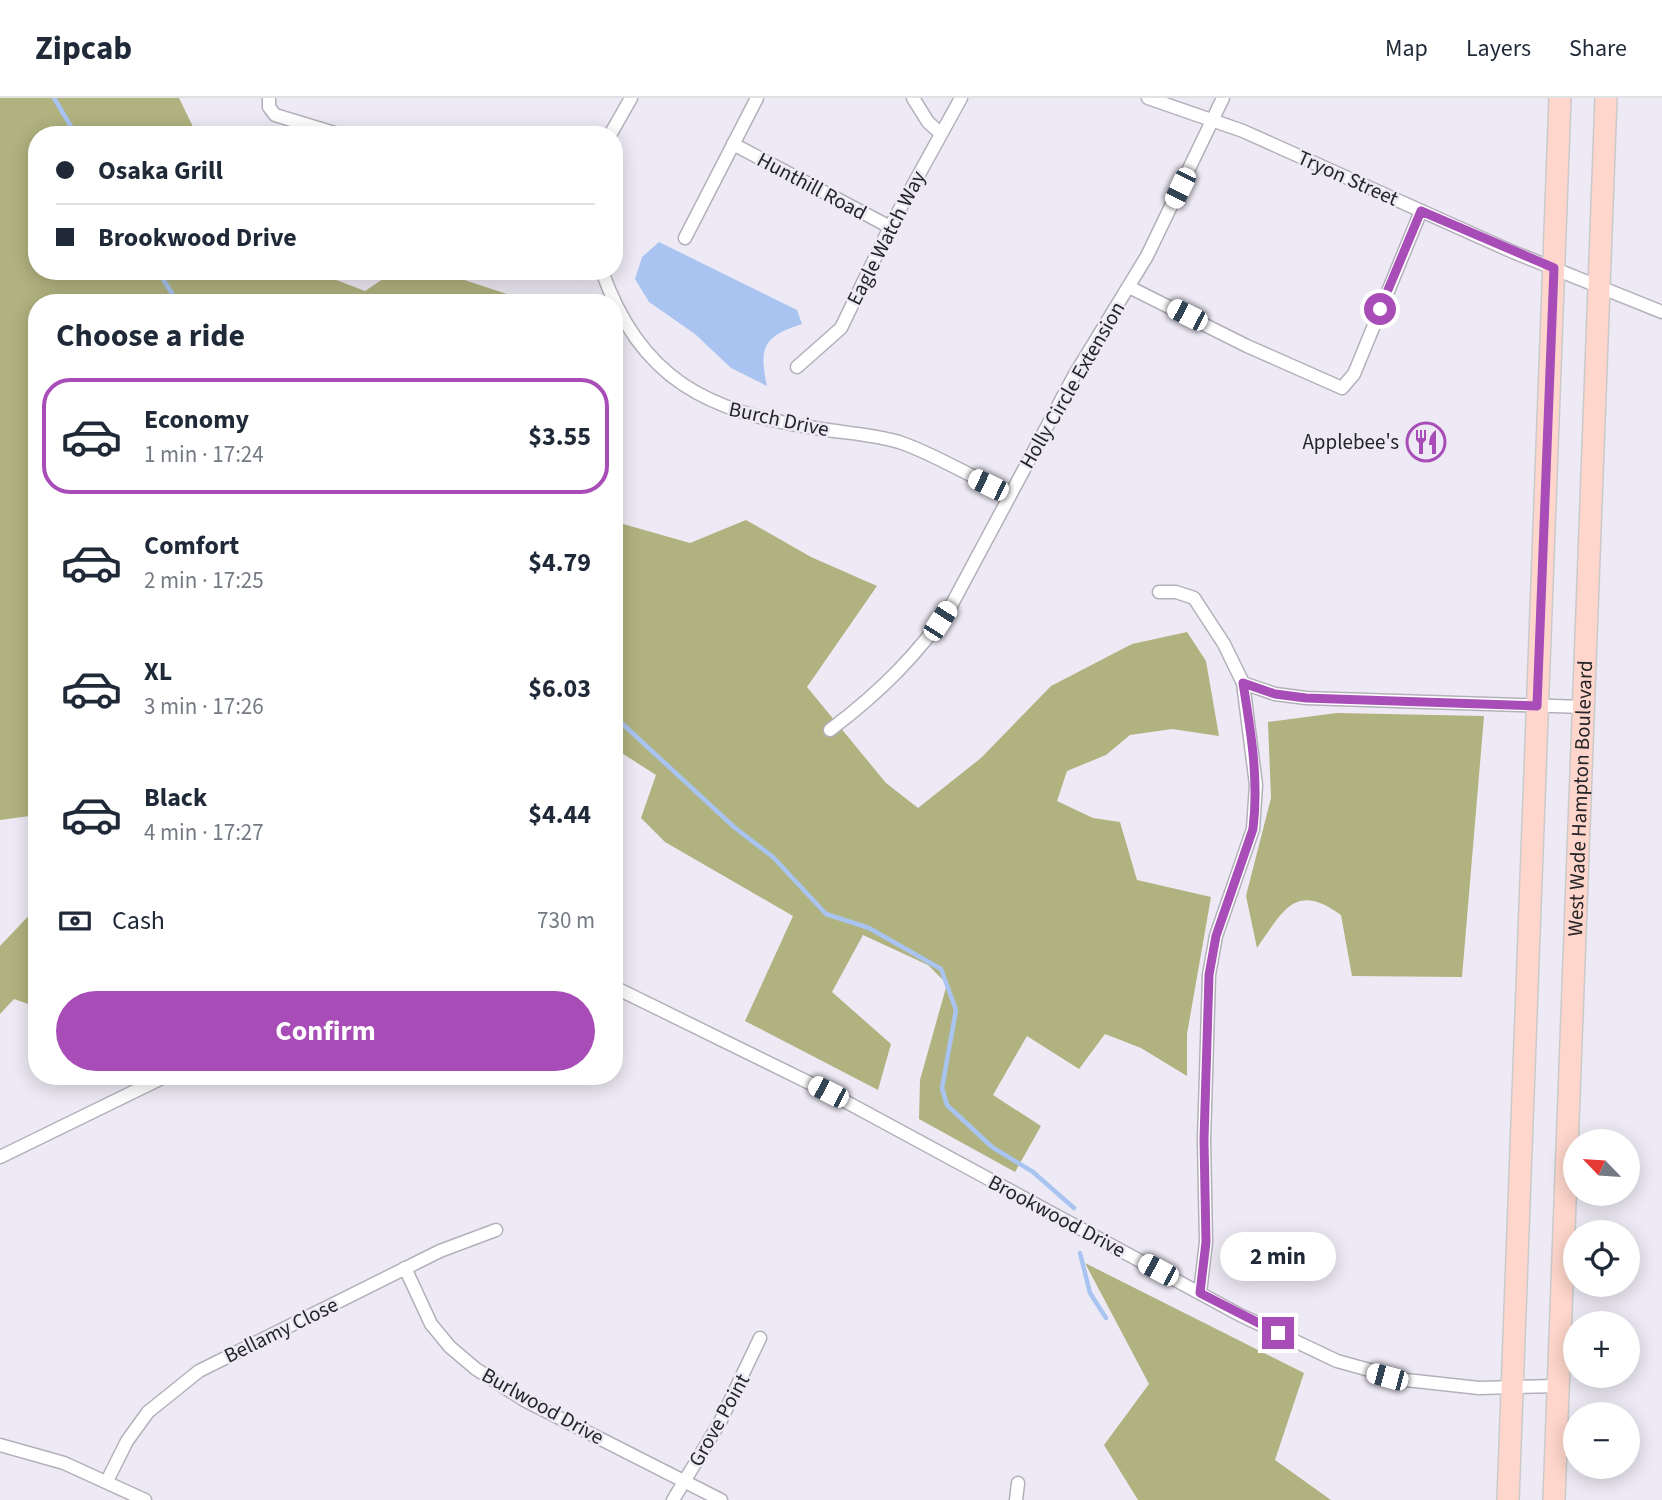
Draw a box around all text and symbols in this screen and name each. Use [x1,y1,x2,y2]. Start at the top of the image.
text: Zipcab [35,25,132,72]
text: Map [1385,31,1428,66]
text: Layers [1466,31,1531,66]
text: Share [1569,31,1627,66]
street label: Tryon Street [1293,142,1403,214]
street label: Hunthill Road [752,145,872,227]
text: Osaka Grill [98,152,223,189]
street label: Eagle Watch Way [839,165,933,310]
car [1162,165,1199,211]
text: Brookwood Drive [98,219,297,256]
route start [1364,293,1396,325]
street label: Holly Circle Extension [1012,296,1132,474]
car [1164,296,1211,334]
text: Choose a ride [56,313,245,359]
street label: Burch Drive [726,394,832,444]
text: Economy [144,401,249,438]
icon: car [60,405,123,468]
text: $3.55 [528,418,591,455]
restaurant icon: Applebee's [1405,421,1447,463]
place label: Applebee's [1302,427,1399,457]
text: 1 min · 17:24 [144,438,264,471]
car [965,466,1012,504]
text: Comfort [144,527,239,564]
icon: car [60,531,123,594]
text: $4.79 [528,544,591,581]
text: 2 min · 17:25 [144,564,264,597]
car [920,598,961,644]
text: XL [144,653,172,690]
icon: car [60,657,123,720]
street label: West Wade Hampton Boulevard [1560,660,1600,937]
text: $6.03 [528,670,591,707]
text: 3 min · 17:26 [144,690,264,723]
text: Black [144,779,207,816]
icon: car [60,783,123,846]
text: $4.44 [528,796,591,833]
text: 4 min · 17:27 [144,816,264,849]
icon: cash [56,902,94,940]
text: Cash [112,902,165,939]
text: 730 m [537,904,595,937]
button: Confirm [56,991,595,1071]
car [805,1073,852,1111]
north arrow [1563,1129,1640,1206]
map controls [1563,1129,1640,1479]
street label: Brookwood Drive [983,1167,1131,1265]
button: locate [1563,1220,1640,1297]
callout: 2 min [1220,1232,1336,1280]
text: 2 min [1250,1240,1306,1273]
car [1135,1251,1182,1289]
street label: Bellamy Close [219,1289,343,1371]
button: + [1563,1311,1640,1388]
route end [1262,1317,1294,1349]
street label: Burlwood Drive [476,1360,610,1452]
car [1364,1361,1411,1393]
street label: Grove Point [681,1368,757,1472]
button: − [1563,1402,1640,1479]

